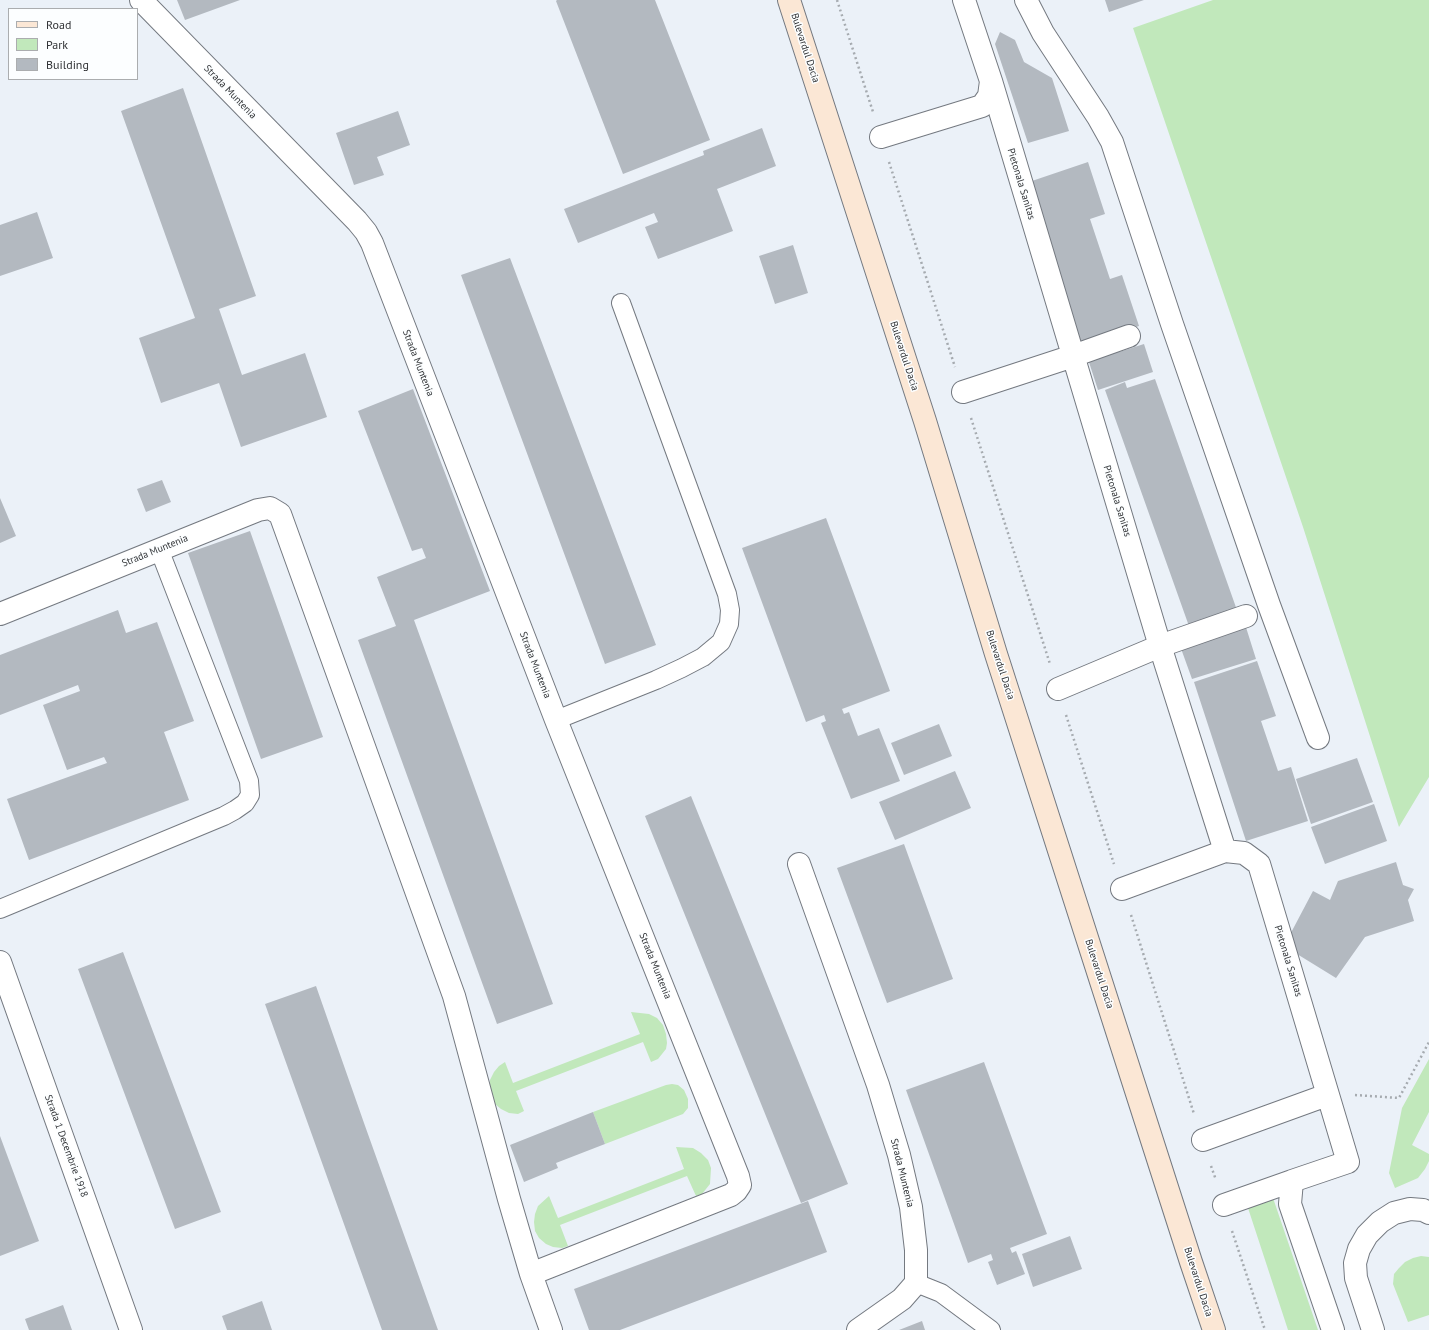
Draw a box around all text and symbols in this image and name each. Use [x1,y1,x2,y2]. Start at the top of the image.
legend [8,8,138,80]
street label: Bulevardul Dacia [788,12,822,84]
text: Road [46,17,71,32]
text: Park [46,37,68,52]
text: Building [46,57,89,72]
street label: Strada Muntenia [201,63,259,121]
street label: Pietonala Sanitas [1004,147,1038,221]
street label: Bulevardul Dacia [887,320,921,392]
street label: Strada Muntenia [400,328,436,398]
street label: Pietonala Sanitas [1100,464,1134,538]
street label: Strada Muntenia [120,532,190,570]
street label: Bulevardul Dacia [983,629,1017,701]
street label: Strada Muntenia [517,630,553,700]
street label: Pietonala Sanitas [1271,924,1305,998]
street label: Strada Muntenia [636,931,674,1001]
street label: Bulevardul Dacia [1082,938,1116,1010]
street label: Strada 1 Decembrie 1918 [42,1093,90,1199]
street label: Strada Muntenia [888,1137,916,1209]
street label: Bulevardul Dacia [1181,1246,1215,1318]

